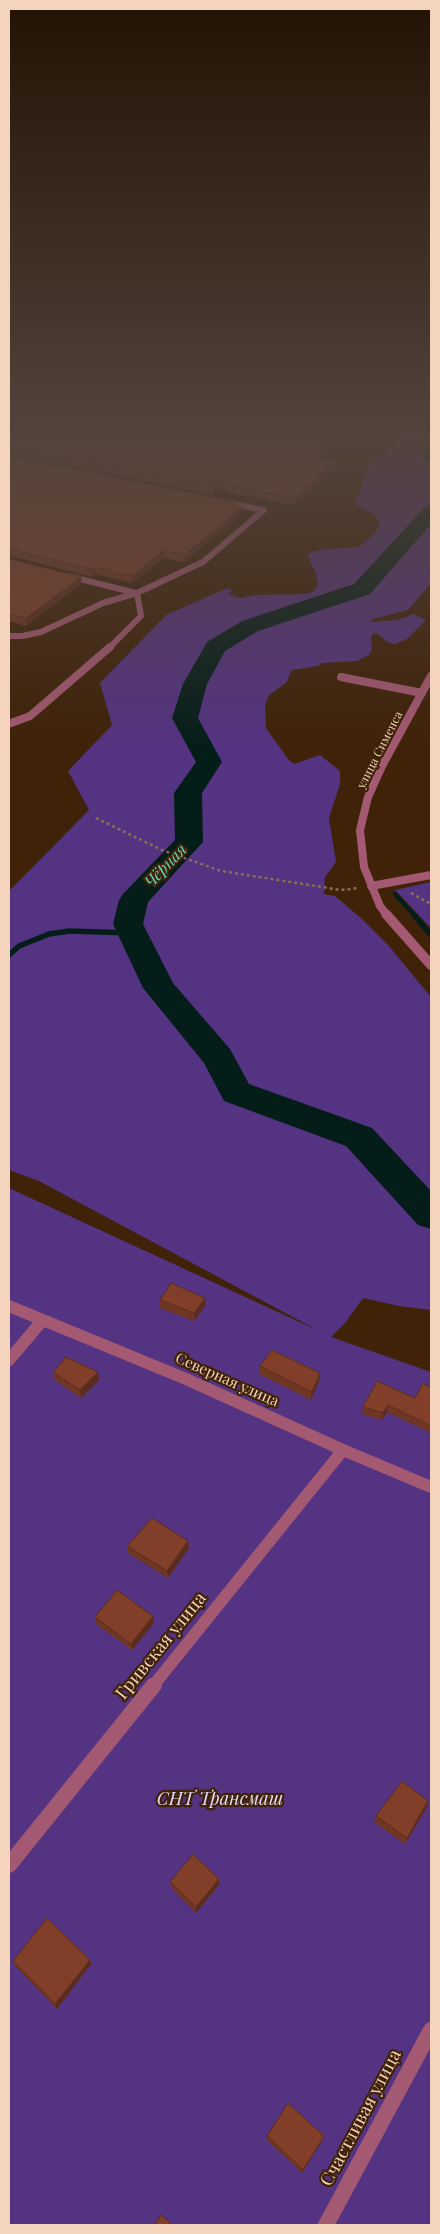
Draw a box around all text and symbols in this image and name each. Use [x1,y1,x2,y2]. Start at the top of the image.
street label: улица Сименса [354,709,406,791]
water label: Чёрная [141,841,191,891]
street label: Северная улица [172,1349,282,1411]
street label: Гривская улица [111,1588,211,1704]
park label: СНТ Трансмаш [157,1788,283,1810]
street label: Счастливая улица [316,2046,406,2190]

